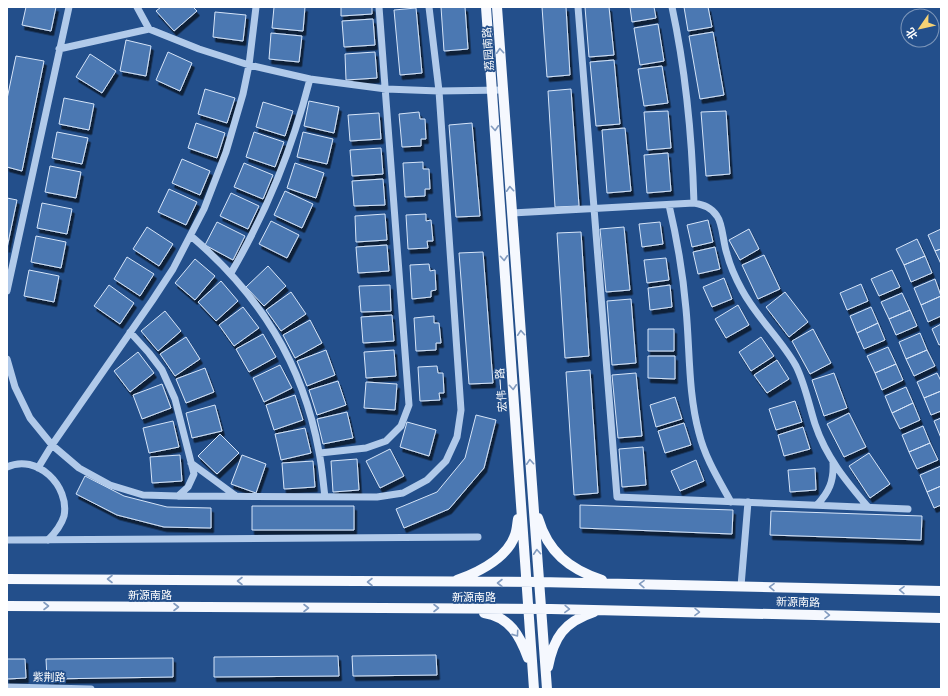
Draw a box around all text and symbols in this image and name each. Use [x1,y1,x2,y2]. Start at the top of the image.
north arrow [900,8,940,48]
text: 北 [903,25,921,42]
street label: 荔园南路 [479,27,497,71]
one-way arrow [495,48,504,54]
one-way arrow [490,125,499,131]
one-way arrow [506,186,515,192]
one-way arrow [499,255,508,261]
one-way arrow [516,330,525,336]
street label: 宏伟一路 [492,368,510,412]
one-way arrow [508,384,517,390]
one-way arrow [526,459,535,465]
one-way arrow [532,549,541,555]
one-way arrow [107,575,113,583]
one-way arrow [237,576,243,585]
one-way arrow [367,578,373,586]
one-way arrow [497,578,503,587]
one-way arrow [639,580,645,588]
one-way arrow [769,583,775,591]
one-way arrow [899,586,905,594]
street label: 新源南路 [128,588,172,602]
street label: 新源南路 [452,590,496,604]
street label: 新源南路 [776,595,820,609]
one-way arrow [43,602,49,610]
one-way arrow [173,603,179,611]
one-way arrow [303,604,309,612]
one-way arrow [433,604,439,612]
one-way arrow [564,605,570,613]
one-way arrow [694,608,700,616]
one-way arrow [824,611,830,619]
one-way arrow [511,630,518,637]
street label: 紫荆路 [32,670,66,684]

